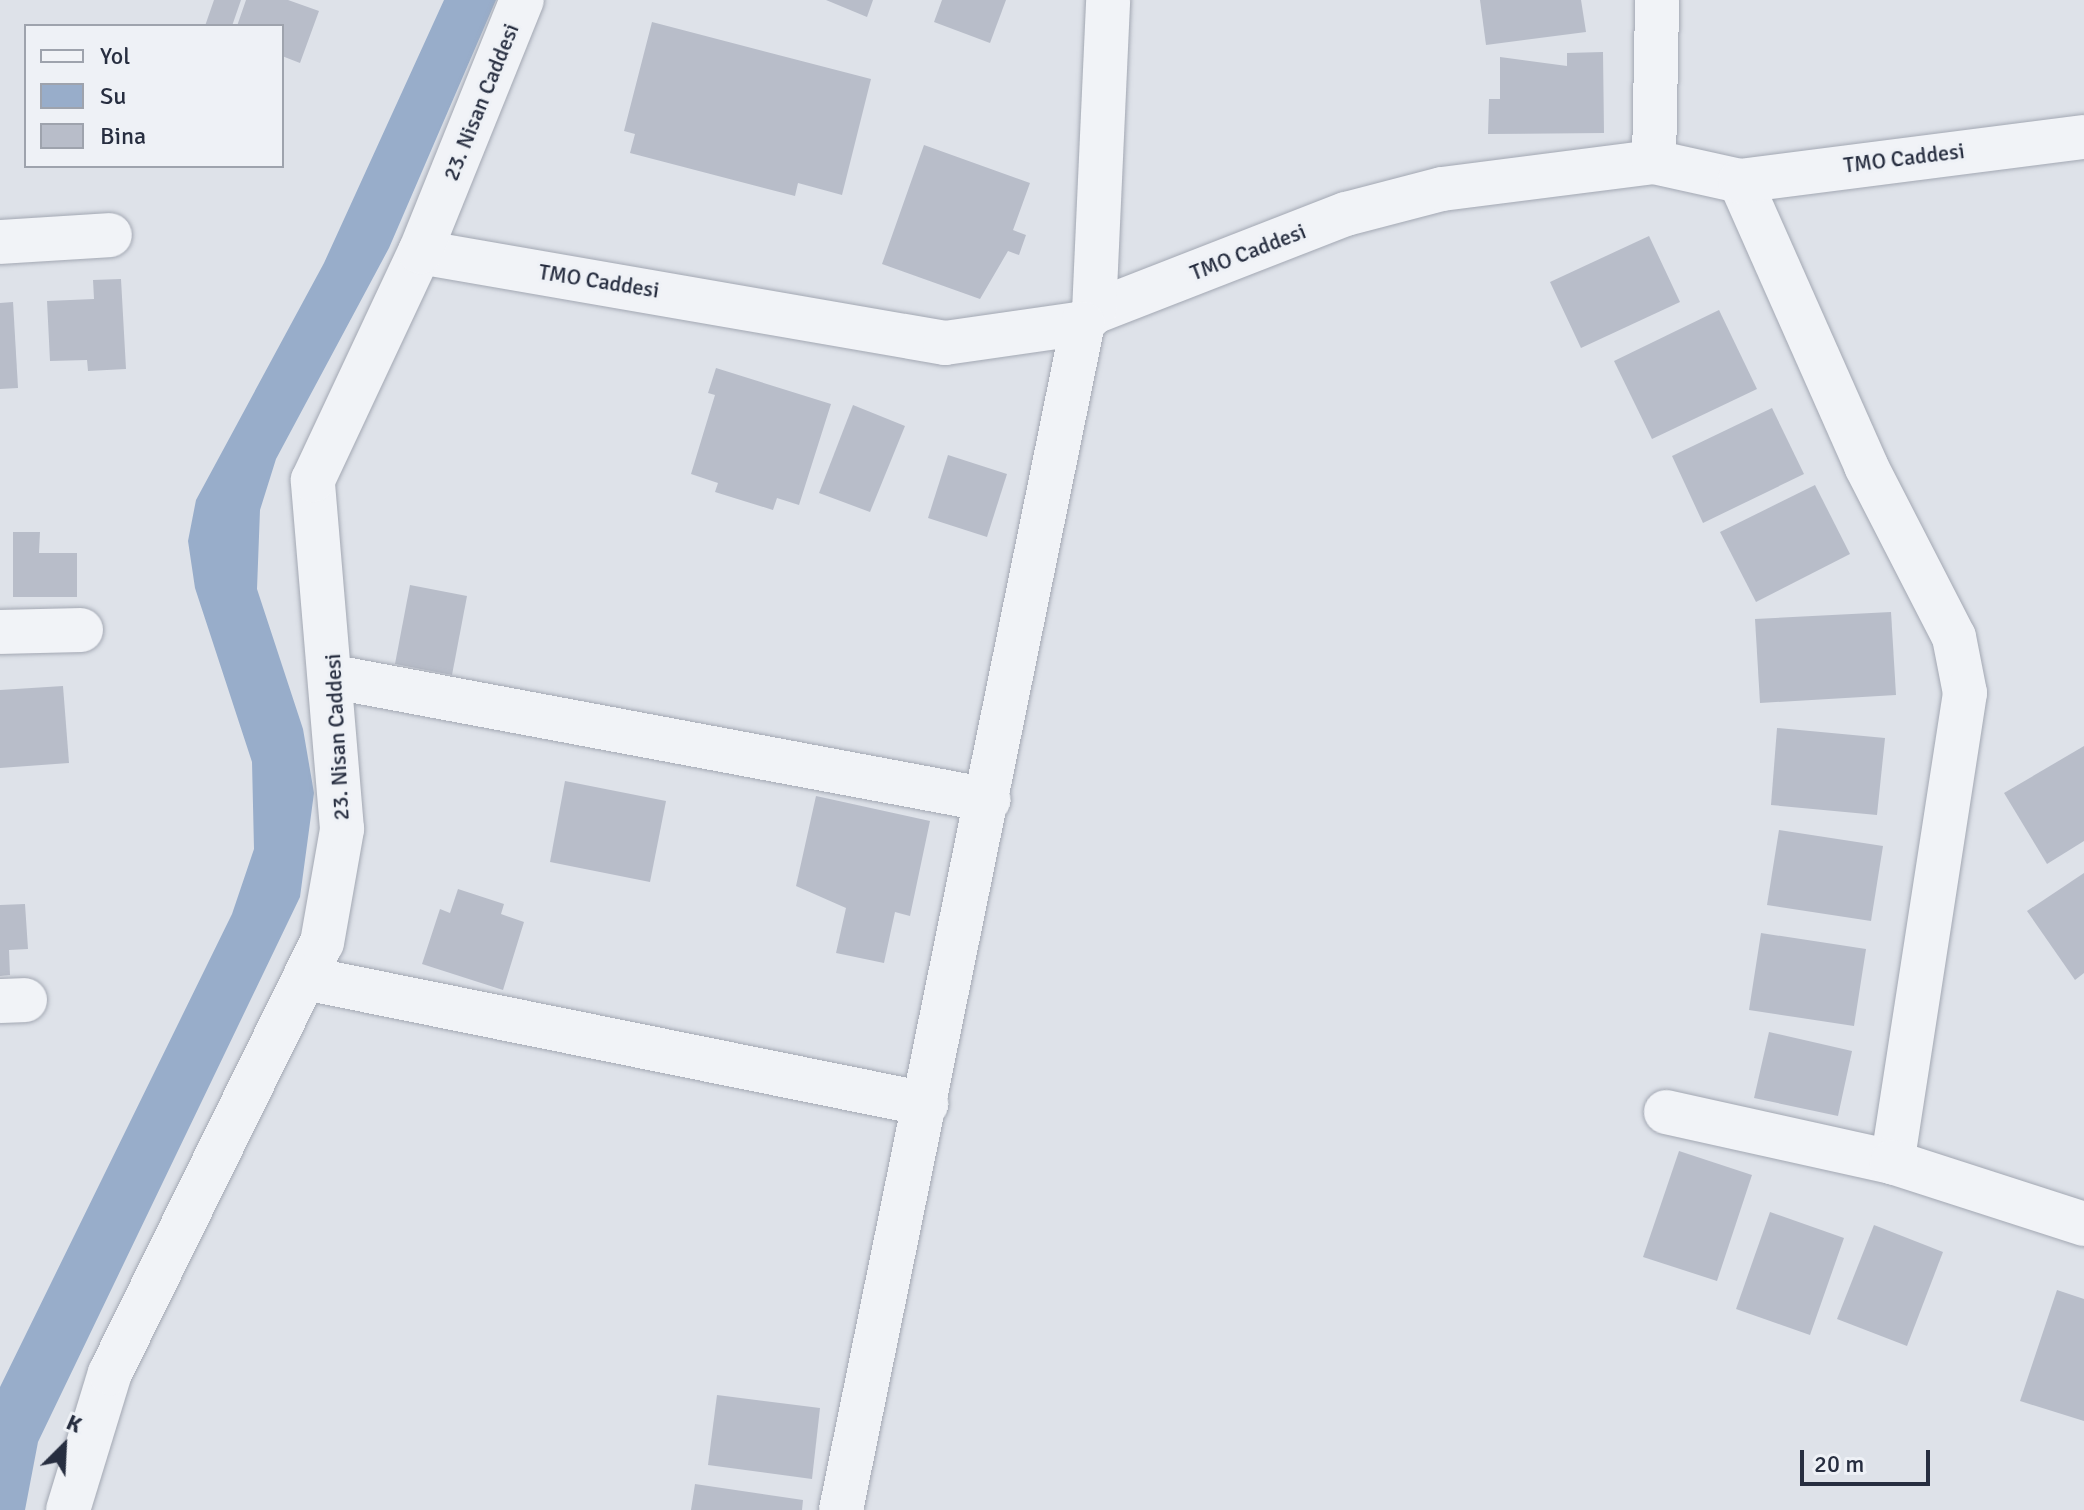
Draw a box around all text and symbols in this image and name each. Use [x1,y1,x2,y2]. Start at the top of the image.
street label: 23. Nisan Caddesi [437,20,525,184]
legend [24,24,284,168]
text: Yol [100,41,130,71]
text: Su [100,81,126,111]
text: Bina [100,121,146,151]
street label: TMO Caddesi [1842,137,1966,179]
street label: TMO Caddesi [1186,218,1310,286]
street label: TMO Caddesi [537,258,661,304]
street label: 23. Nisan Caddesi [319,653,355,821]
north arrow [24,1406,104,1486]
text: K [62,1409,86,1439]
scale bar [1804,1434,1934,1484]
text: 20 m [1814,1449,1864,1479]

